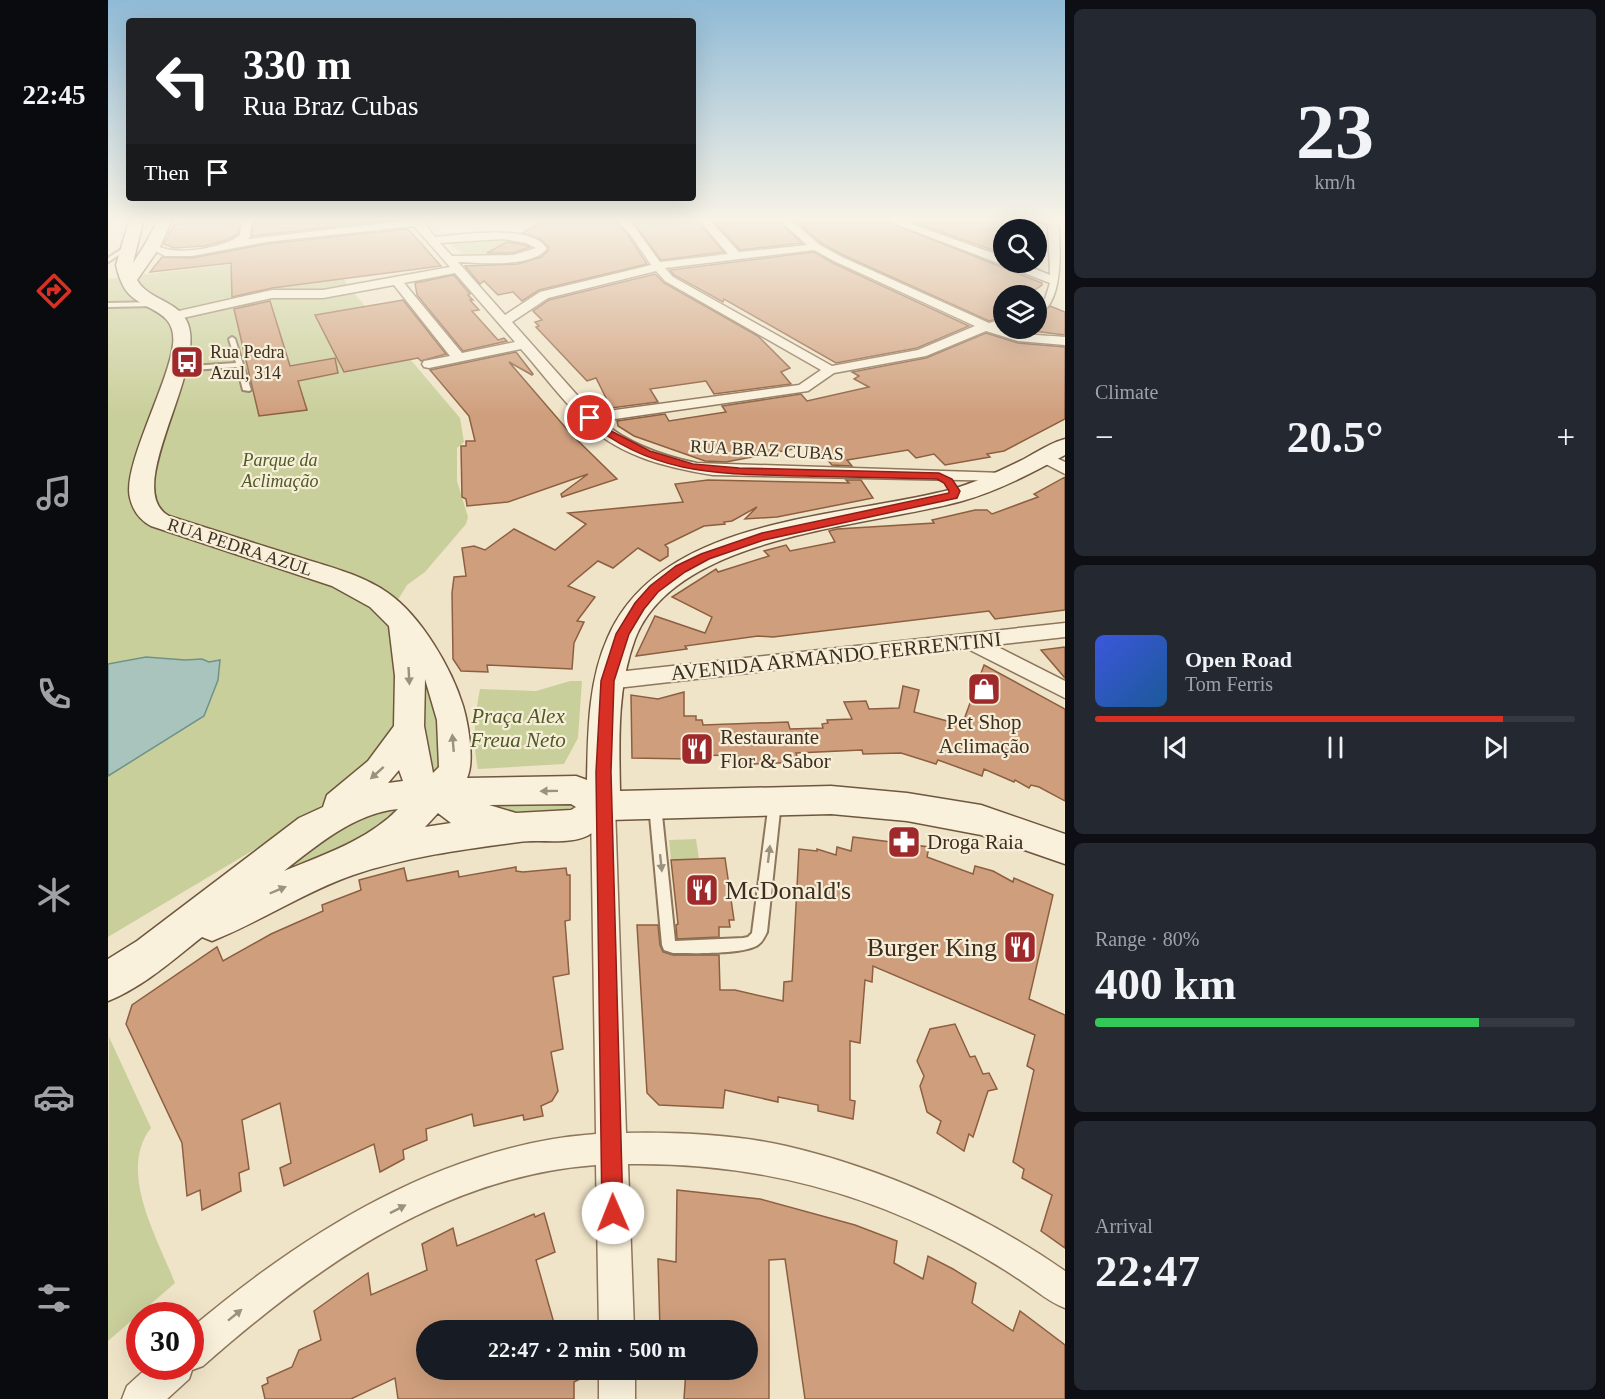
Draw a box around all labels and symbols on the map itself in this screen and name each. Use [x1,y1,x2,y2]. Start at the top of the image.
place label: Rua Pedra Azul, 314 [210,342,284,383]
bus stop icon: Rua Pedra Azul, 314 [169,344,205,380]
pin [564,392,615,443]
street label: RUA BRAZ CUBAS [690,436,844,464]
park label: Parque da Aclimação [241,450,318,491]
street label: RUA PEDRA AZUL [165,514,315,580]
street label: AVENIDA ARMANDO FERRENTINI [670,627,1002,685]
one-way arrow [405,666,414,685]
shop icon: Pet Shop Aclimação [966,671,1002,707]
park label: Praça Alex Freua Neto [469,704,566,752]
place label: Pet Shop Aclimação [939,710,1029,758]
place label: Restaurante Flor & Sabor [720,725,831,773]
restaurant icon: Restaurante Flor & Sabor [679,731,715,767]
one-way arrow [448,733,458,752]
one-way arrow [370,766,385,779]
one-way arrow [540,786,559,796]
pharmacy icon: Droga Raia [886,824,922,860]
place label: Droga Raia [927,830,1024,854]
one-way arrow [764,844,774,863]
one-way arrow [656,854,666,873]
restaurant icon: McDonald's [684,872,720,908]
place label: McDonald's [725,876,851,905]
one-way arrow [269,885,287,895]
restaurant icon: Burger King [1002,929,1038,965]
place label: Burger King [867,933,997,962]
position arrow [581,1181,645,1245]
one-way arrow [389,1204,406,1213]
speed limit sign: 30 [126,1302,204,1380]
one-way arrow [227,1309,243,1322]

